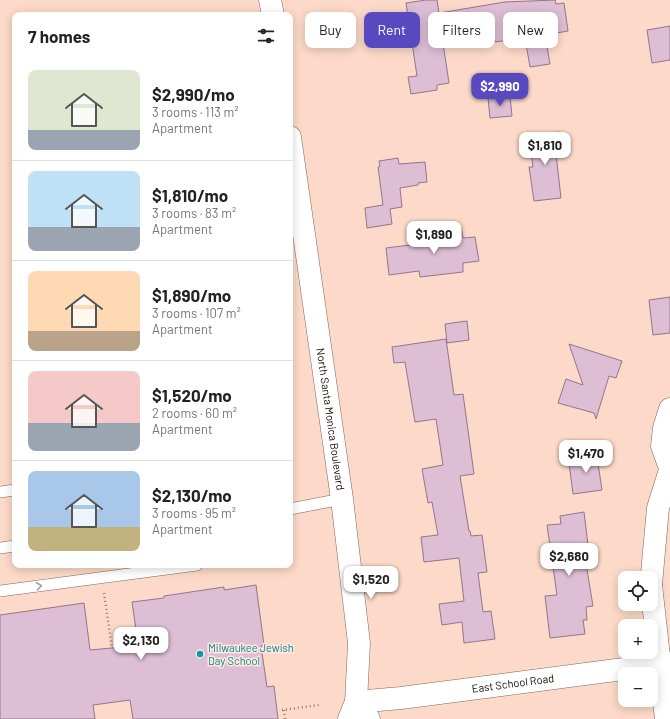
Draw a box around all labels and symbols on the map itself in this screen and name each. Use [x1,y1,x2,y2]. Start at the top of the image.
pin: $2,990 [467,73,533,107]
pin: $1,810 [512,132,578,166]
pin: $1,890 [401,221,467,255]
street label: North Santa Monica Boulevard [314,347,348,491]
pin: $1,470 [553,440,619,474]
pin: $2,680 [536,543,602,577]
pin: $1,520 [338,566,404,600]
one-way arrow [36,582,42,591]
pin: $2,130 [108,627,174,661]
place label: Milwaukee Jewish Day School [208,641,294,667]
marker: Milwaukee Jewish Day School [195,649,205,659]
street label: East School Road [471,671,555,695]

